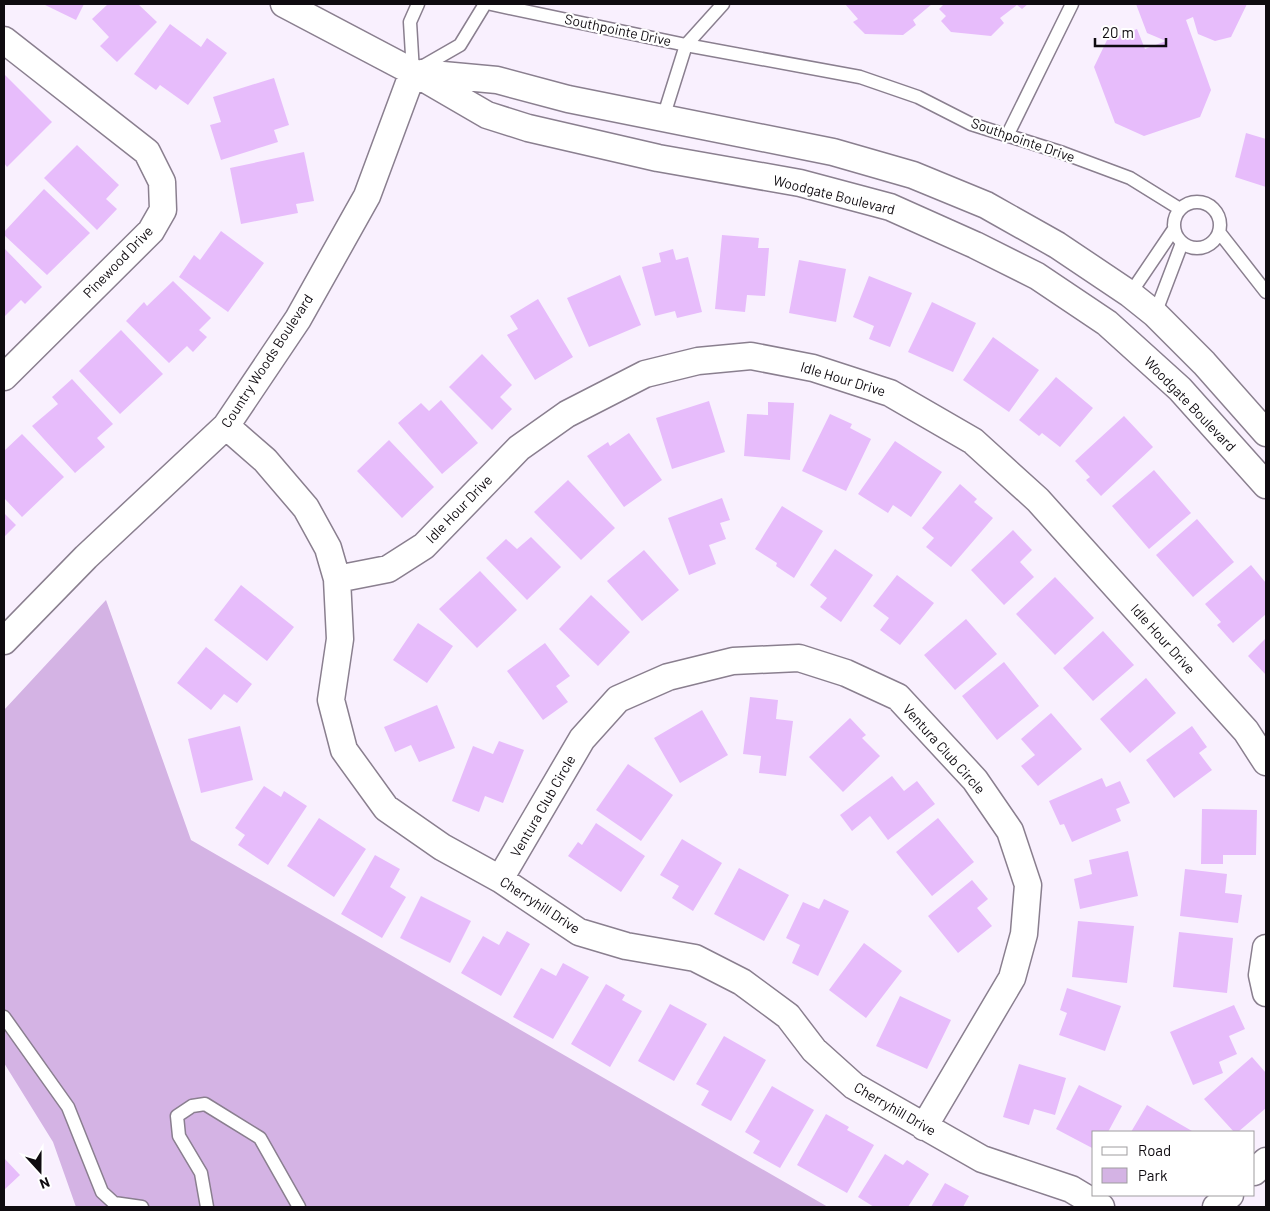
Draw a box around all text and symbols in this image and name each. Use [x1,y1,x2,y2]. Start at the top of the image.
street label: Southpointe Drive [563,10,673,49]
scale bar [1095,15,1166,47]
text: 20 m [1102,23,1134,41]
street label: Southpointe Drive [969,114,1077,165]
street label: Woodgate Boulevard [771,171,897,218]
street label: Pinewood Drive [79,222,156,301]
street label: Country Woods Boulevard [217,291,316,431]
street label: Woodgate Boulevard [1141,353,1240,455]
street label: Idle Hour Drive [799,358,888,400]
street label: Idle Hour Drive [422,471,495,546]
street label: Idle Hour Drive [1128,600,1199,677]
street label: Ventura Club Circle [900,700,989,797]
street label: Ventura Club Circle [506,752,579,860]
street label: Cherryhill Drive [497,872,583,937]
street label: Cherryhill Drive [851,1078,939,1139]
legend [1092,1131,1255,1196]
text: Road [1138,1141,1171,1159]
north arrow [15,1146,65,1196]
text: Park [1138,1166,1168,1184]
text: N [37,1174,52,1193]

